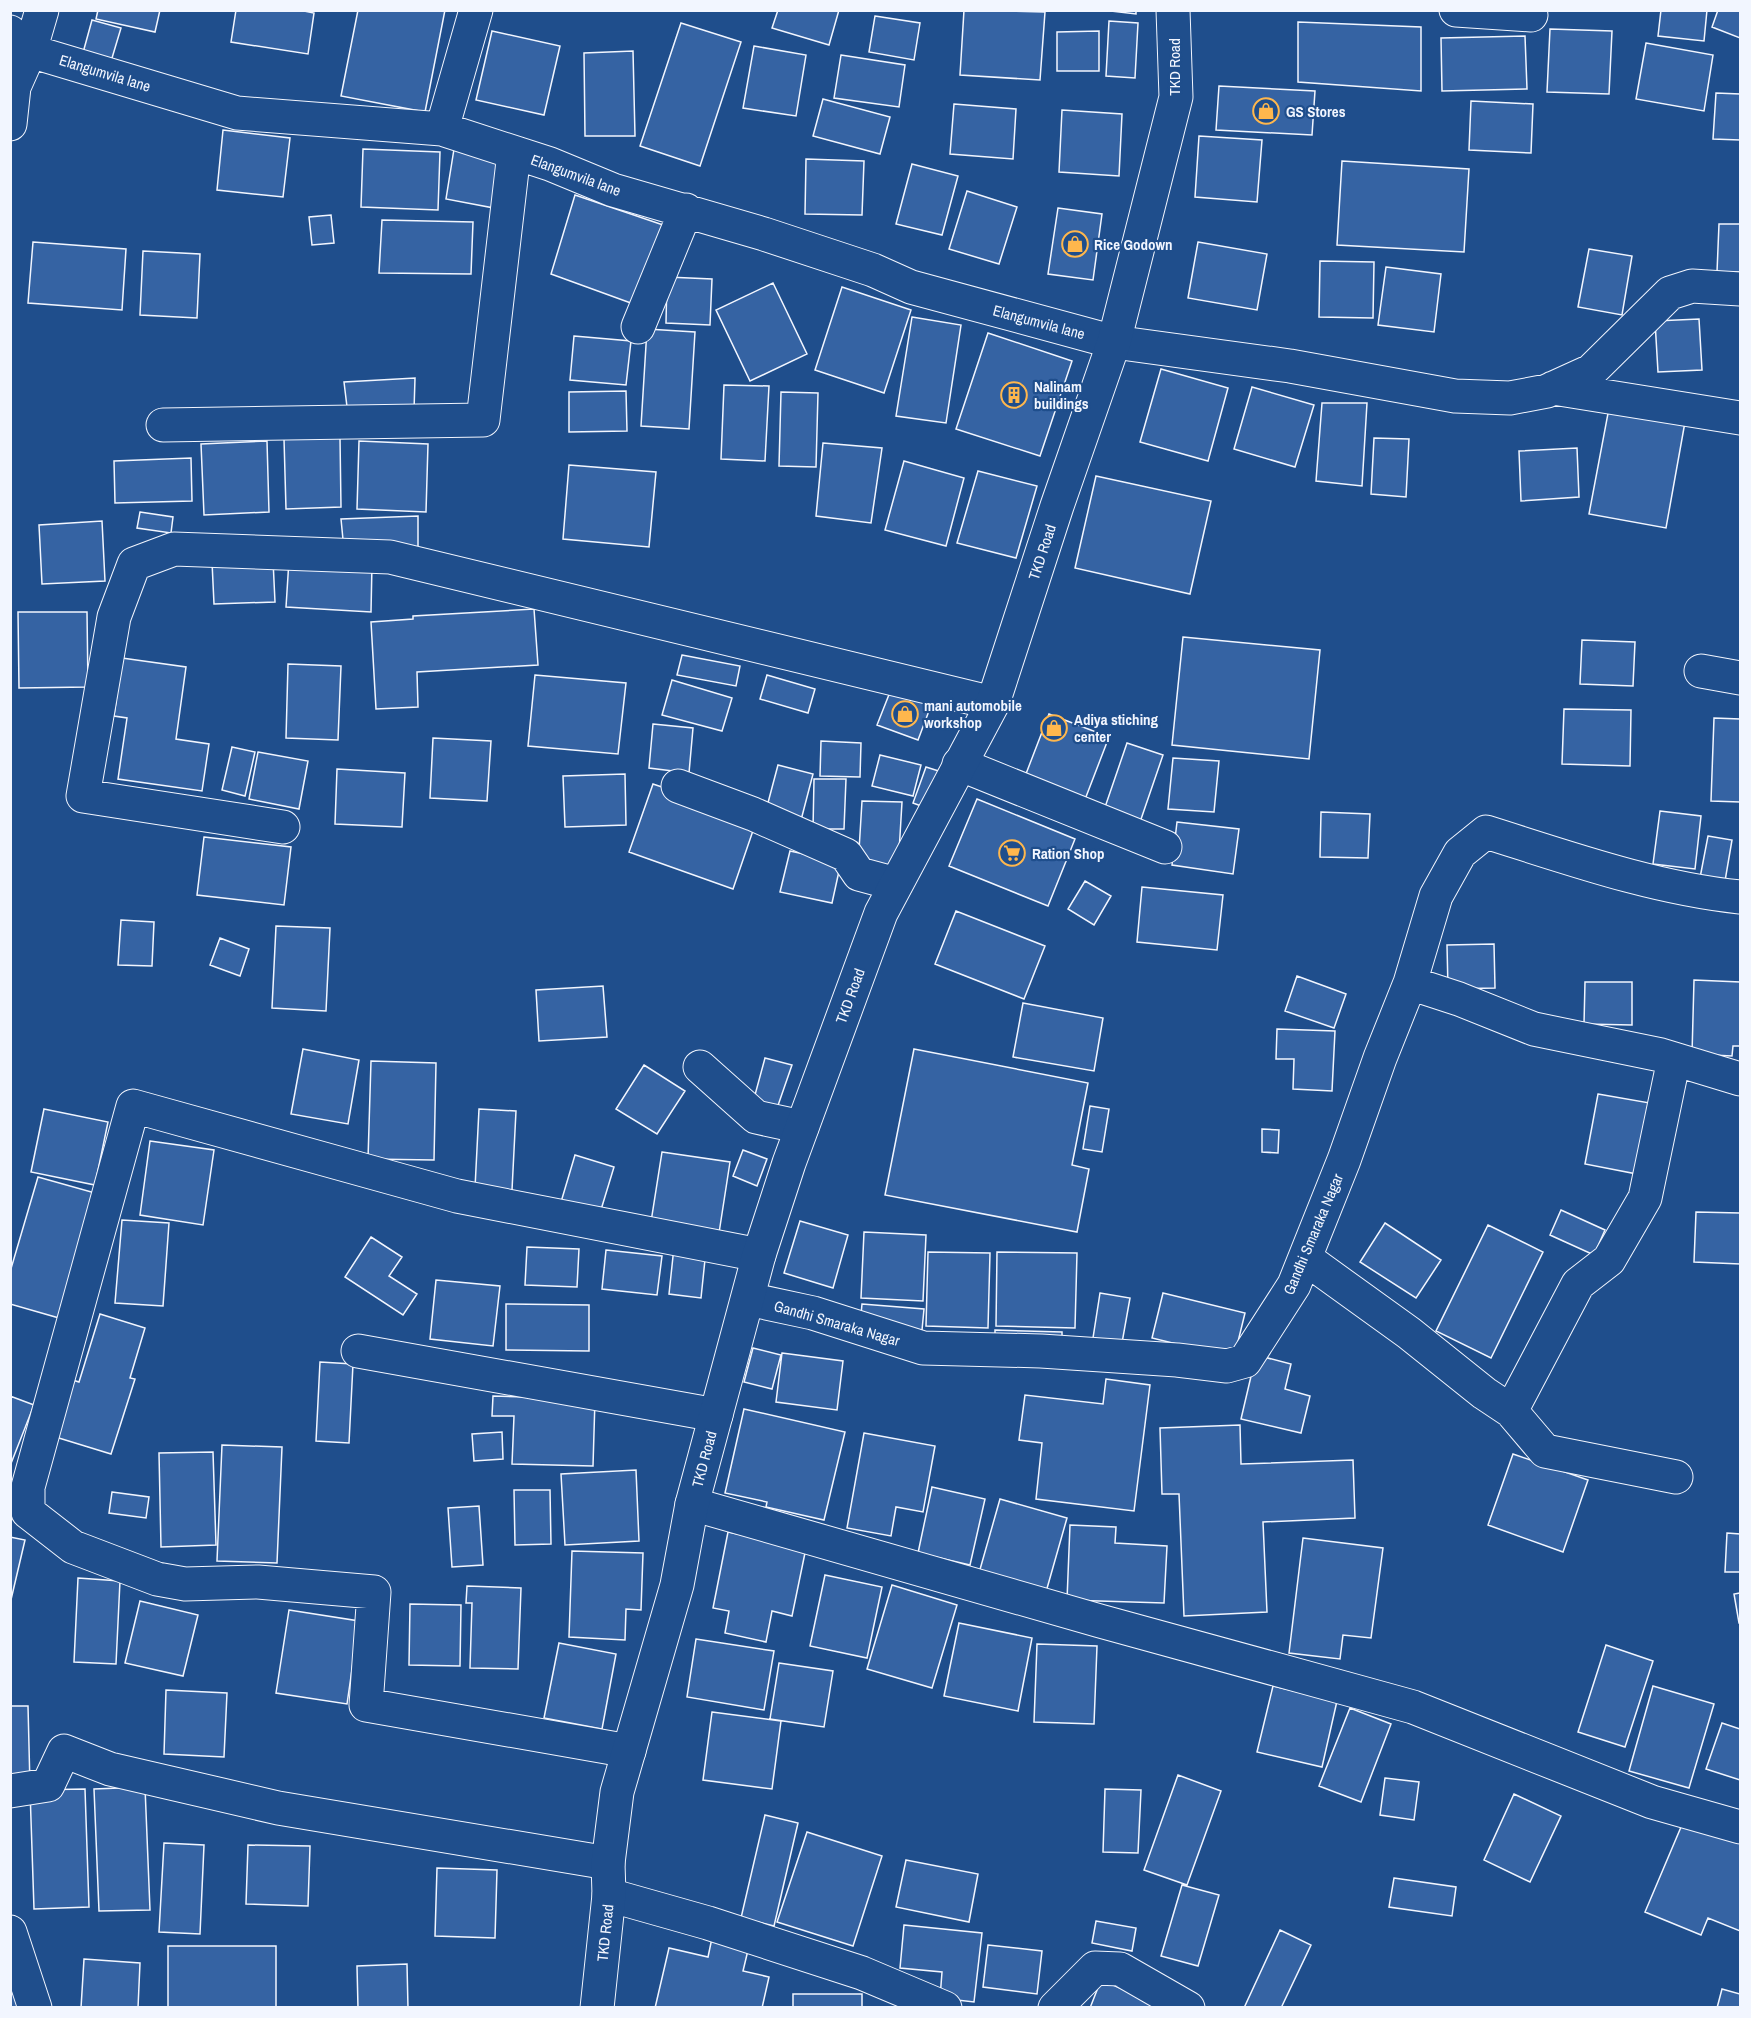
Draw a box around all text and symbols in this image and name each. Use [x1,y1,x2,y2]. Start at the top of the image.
street label: TKD Road [1164,38,1185,96]
street label: Elangumvila lane [57,49,153,97]
shop icon: GS Stores [1251,96,1281,126]
place label: GS Stores [1286,101,1346,122]
street label: Elangumvila lane [528,149,624,201]
shop icon: Rice Godown [1060,229,1090,259]
place label: Rice Godown [1094,234,1173,255]
street label: Elangumvila lane [991,300,1087,344]
place label: Nalinam buildings [1034,376,1089,414]
building icon: Nalinam buildings [999,380,1029,410]
street label: TKD Road [1023,521,1061,583]
place label: mani automobile workshop [924,695,1022,733]
shop icon: mani automobile workshop [890,699,920,729]
place label: Adiya stiching center [1074,709,1159,747]
shop icon: Adiya stiching center [1039,713,1069,743]
supermarket icon: Ration Shop [997,838,1027,868]
place label: Ration Shop [1032,843,1104,864]
street label: TKD Road [830,965,870,1027]
street label: Gandhi Smaraka Nagar [1278,1170,1348,1298]
street label: Gandhi Smaraka Nagar [772,1295,902,1351]
street label: TKD Road [686,1429,722,1489]
street label: TKD Road [592,1903,618,1963]

